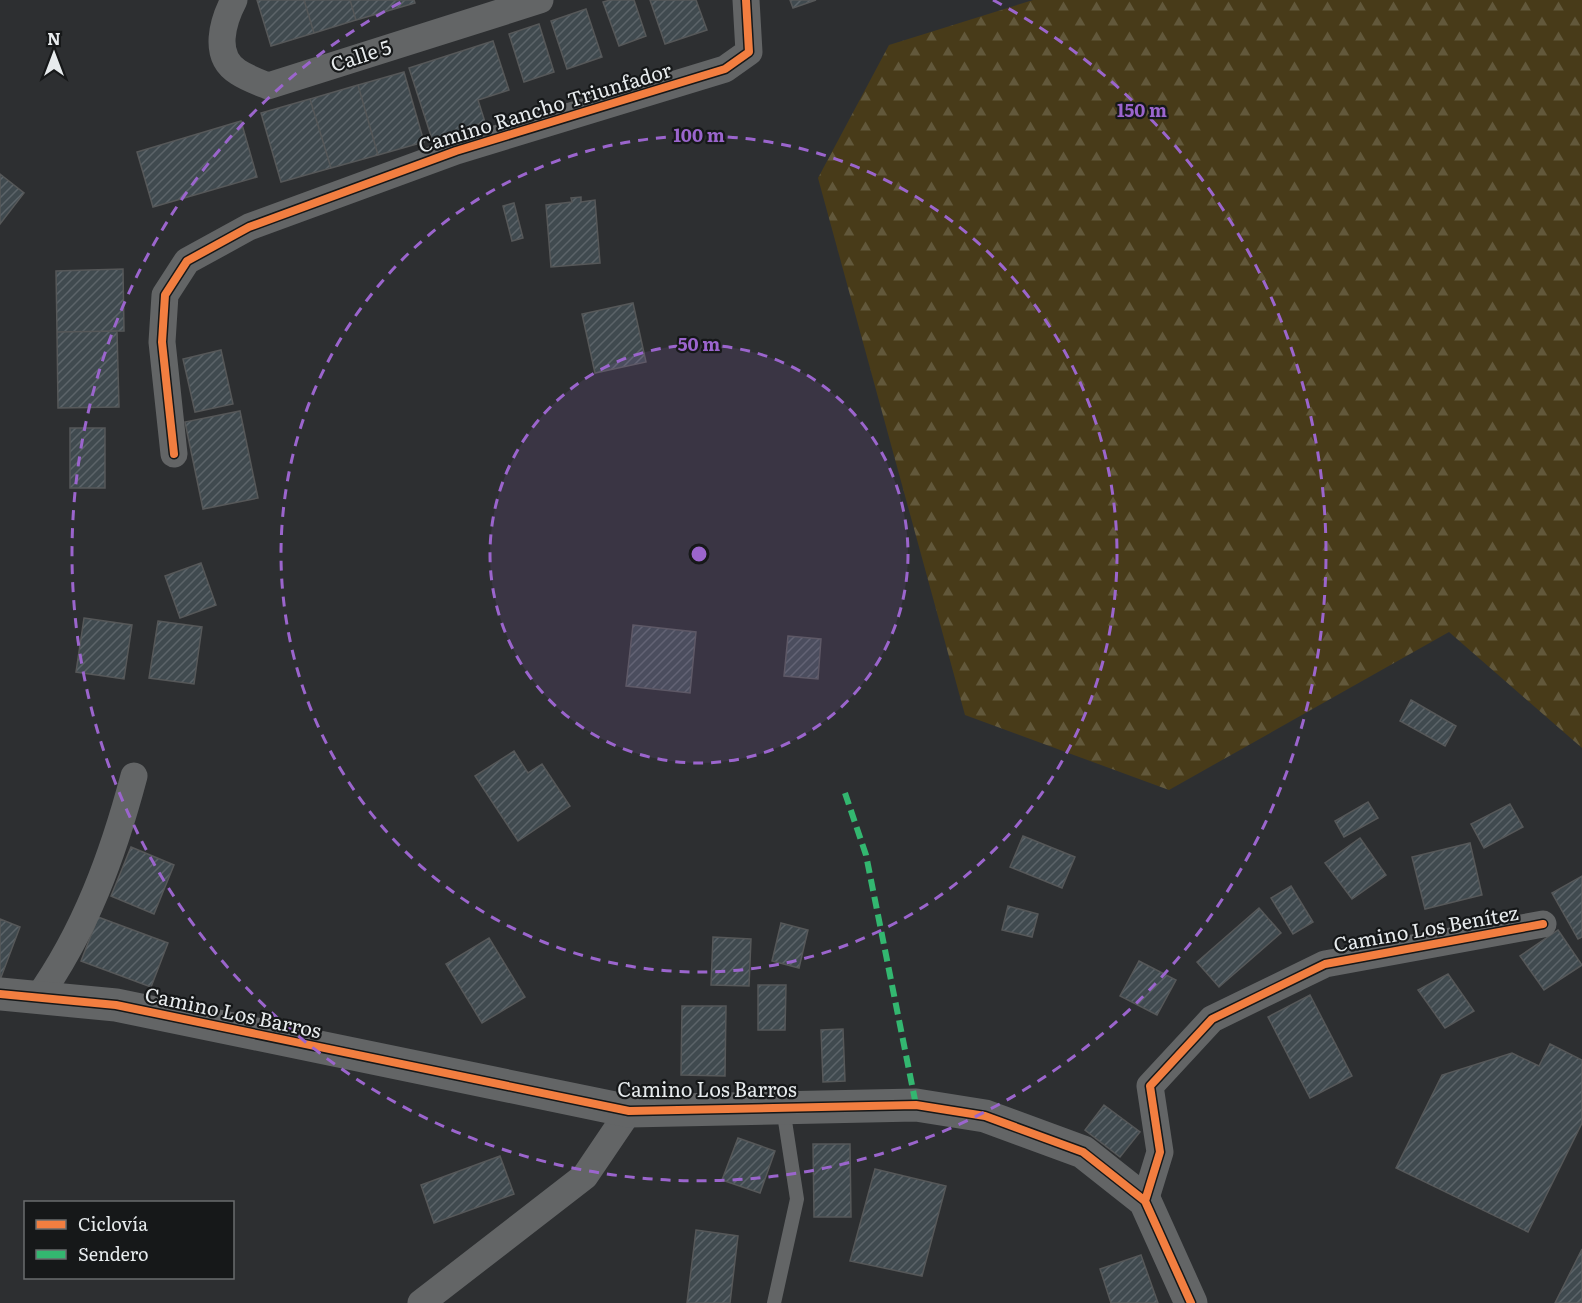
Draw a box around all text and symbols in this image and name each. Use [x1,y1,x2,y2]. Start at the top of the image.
north arrow [24,24,84,84]
text: N [47,26,61,50]
street label: Calle 5 [326,30,395,78]
street label: Camino Rancho Triunfador [414,53,675,159]
text: 150 m [1117,96,1167,123]
text: 100 m [673,121,725,148]
text: 50 m [678,330,720,357]
centre of rings [689,544,709,564]
street label: Camino Los Benítez [1331,896,1521,958]
street label: Camino Los Barros [143,978,324,1044]
street label: Camino Los Barros [617,1073,797,1103]
legend [24,1201,234,1279]
text: Ciclovía [78,1210,148,1237]
text: Sendero [78,1240,149,1267]

